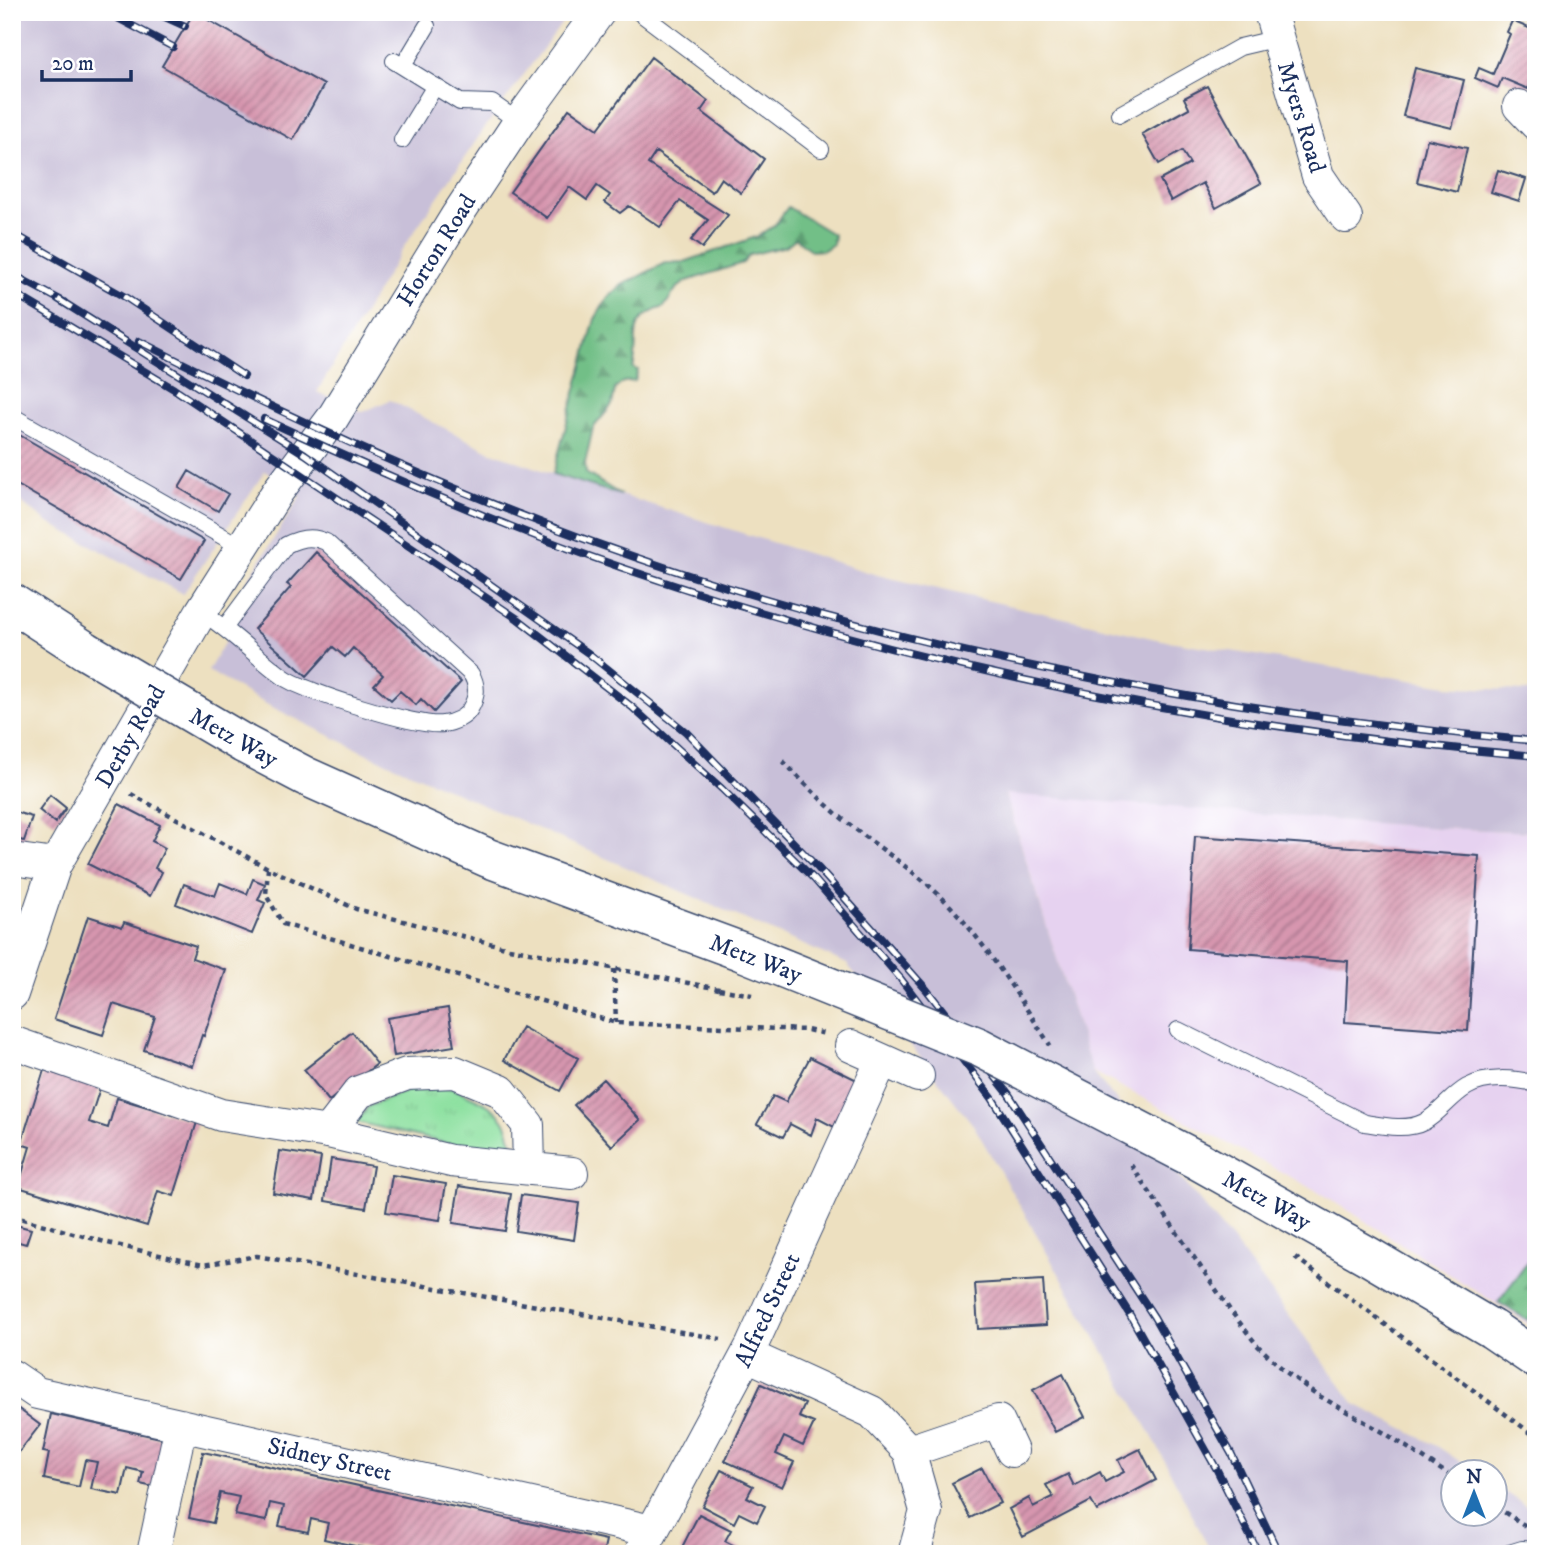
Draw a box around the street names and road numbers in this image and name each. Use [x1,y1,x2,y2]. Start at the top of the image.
street label: Myers Road [1270,58,1332,176]
street label: Horton Road [390,189,483,312]
street label: Derby Road [89,680,172,793]
street label: Metz Way [184,701,284,775]
street label: Metz Way [705,928,807,990]
street label: Metz Way [1217,1164,1317,1238]
street label: Alfred Street [728,1248,808,1372]
street label: Sidney Street [265,1431,395,1489]

